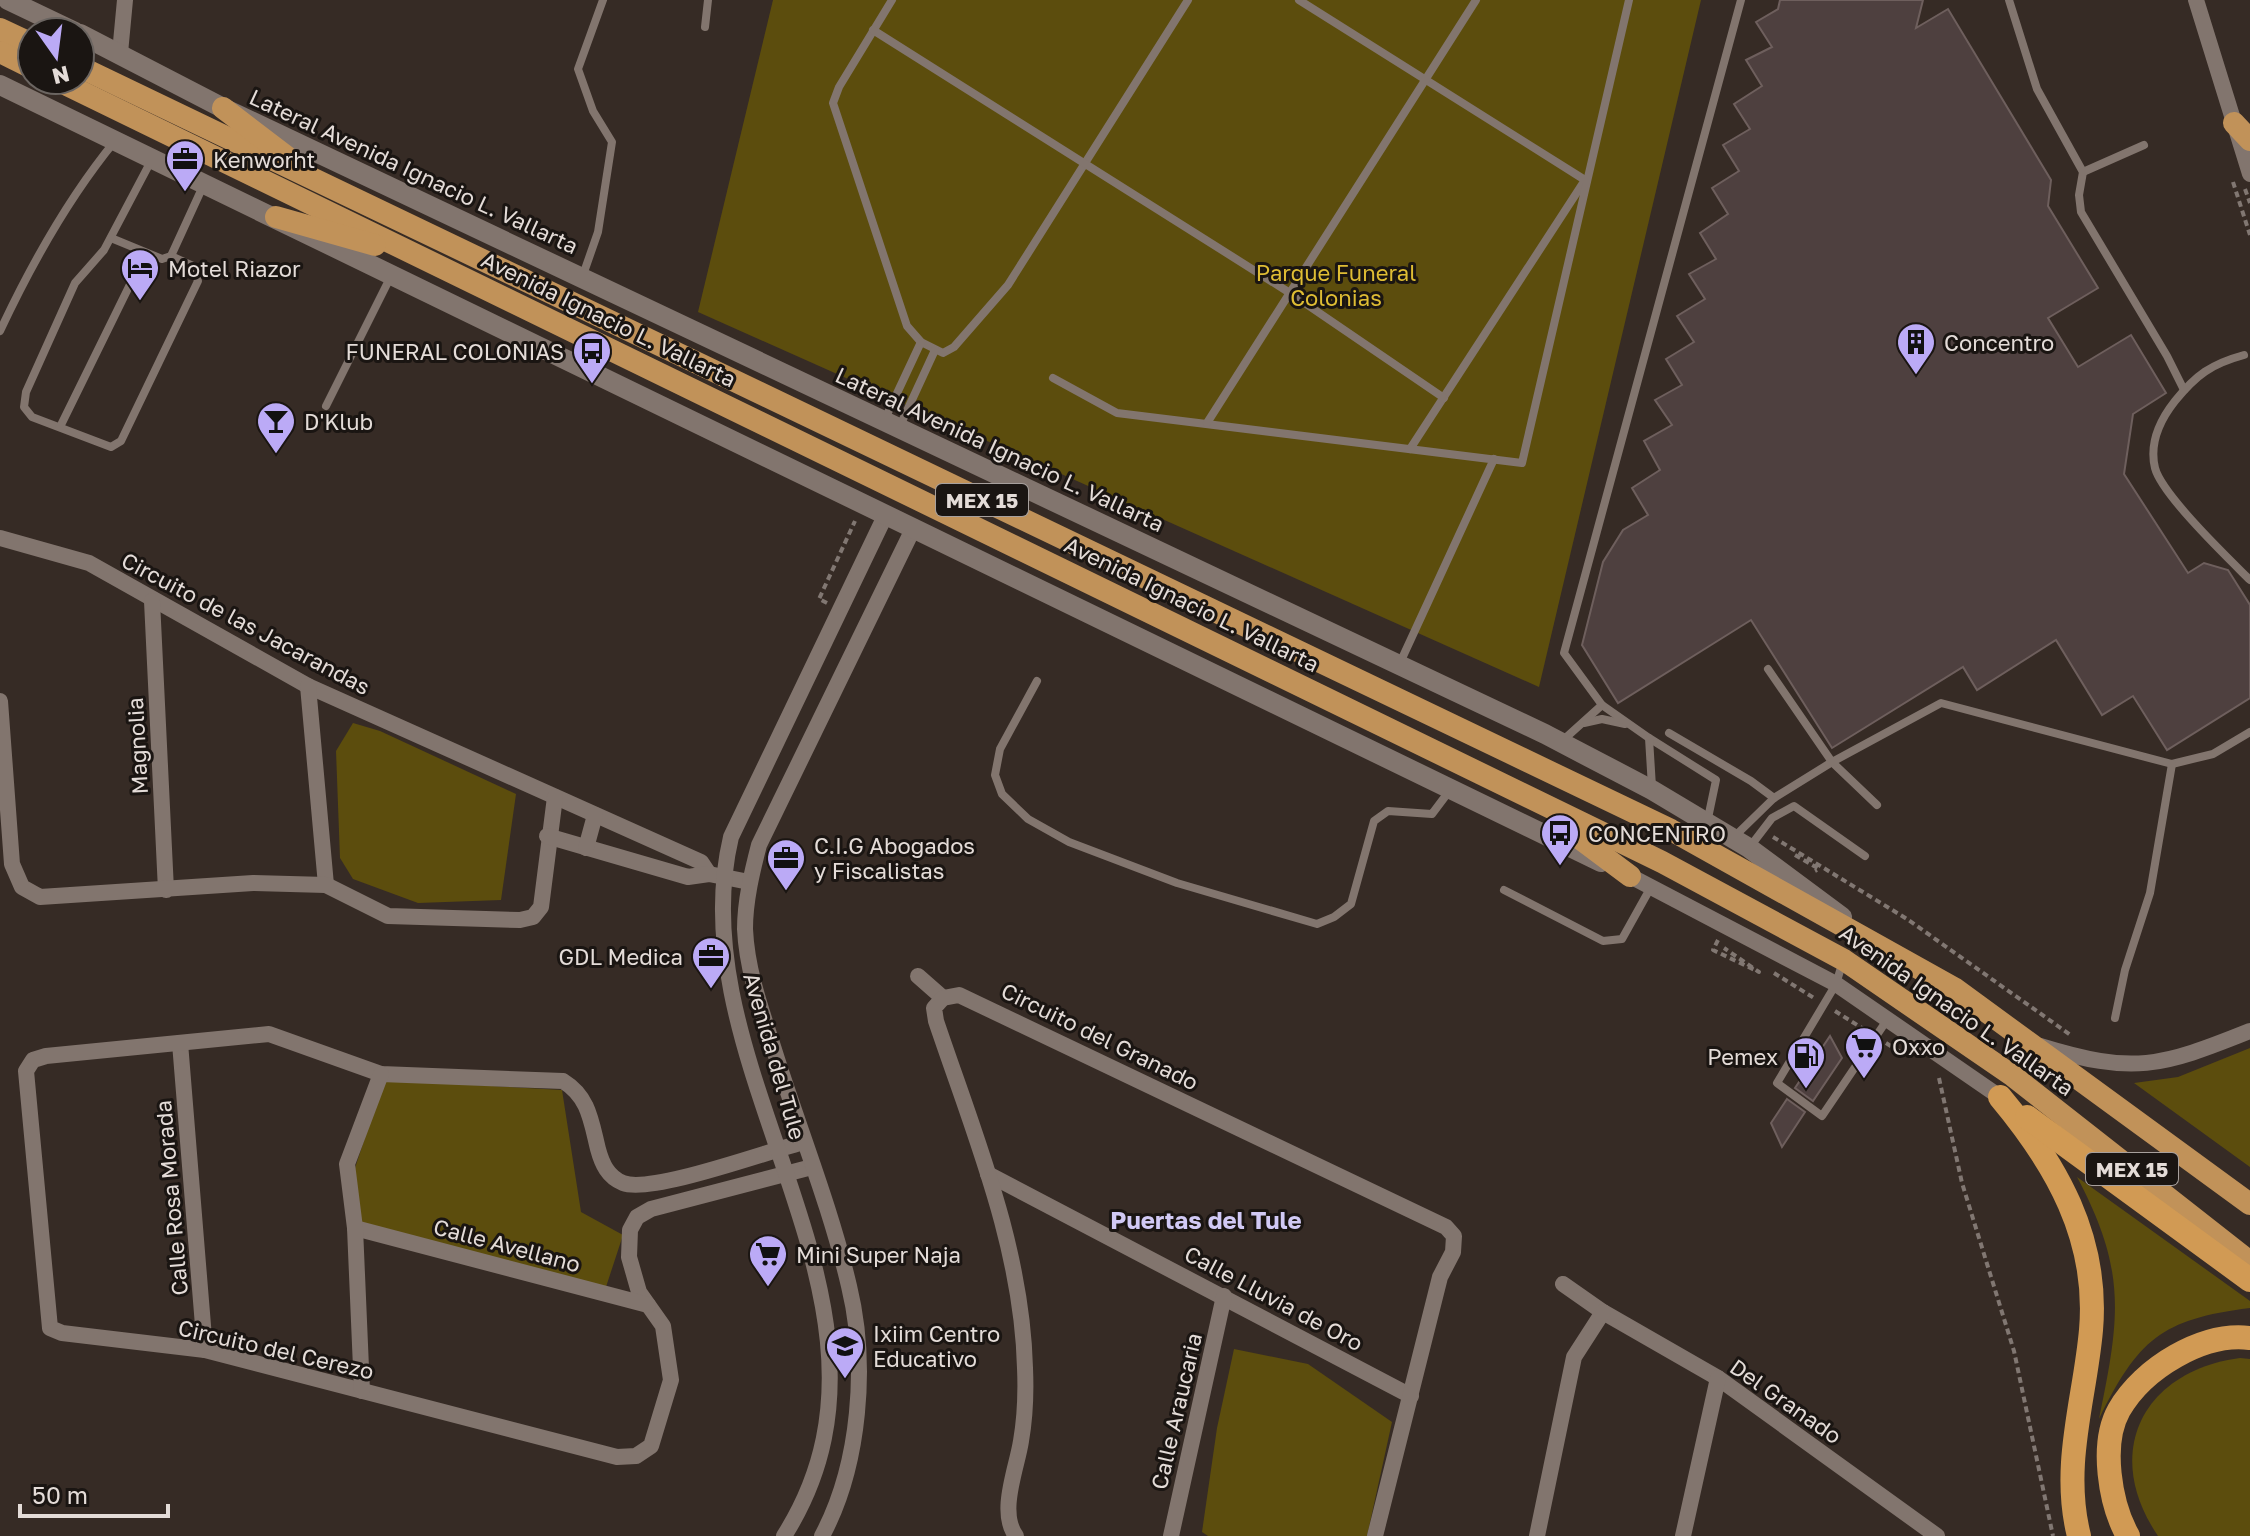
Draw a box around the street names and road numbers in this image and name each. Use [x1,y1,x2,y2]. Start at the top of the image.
street label: Lateral Avenida Ignacio L. Vallarta [245,83,583,259]
street label: Avenida Ignacio L. Vallarta [477,246,741,392]
street label: Lateral Avenida Ignacio L. Vallarta [831,361,1169,537]
road number: MEX 15 [936,484,1028,516]
street label: Avenida Ignacio L. Vallarta [1060,531,1324,677]
street label: Circuito de las Jacarandas [117,546,375,700]
street label: Magnolia [121,697,153,795]
street label: Avenida Ignacio L. Vallarta [1835,919,2079,1101]
street label: Avenida del Tule [738,969,812,1143]
street label: Circuito del Granado [997,977,1203,1095]
street label: Calle Rosa Morada [149,1099,193,1297]
road number: MEX 15 [2086,1153,2178,1185]
street label: Calle Avellano [431,1212,583,1278]
street label: Calle Lluvia de Oro [1180,1240,1368,1356]
street label: Circuito del Cerezo [176,1313,376,1385]
street label: Calle Araucaria [1145,1330,1207,1492]
street label: Del Granado [1725,1353,1847,1449]

